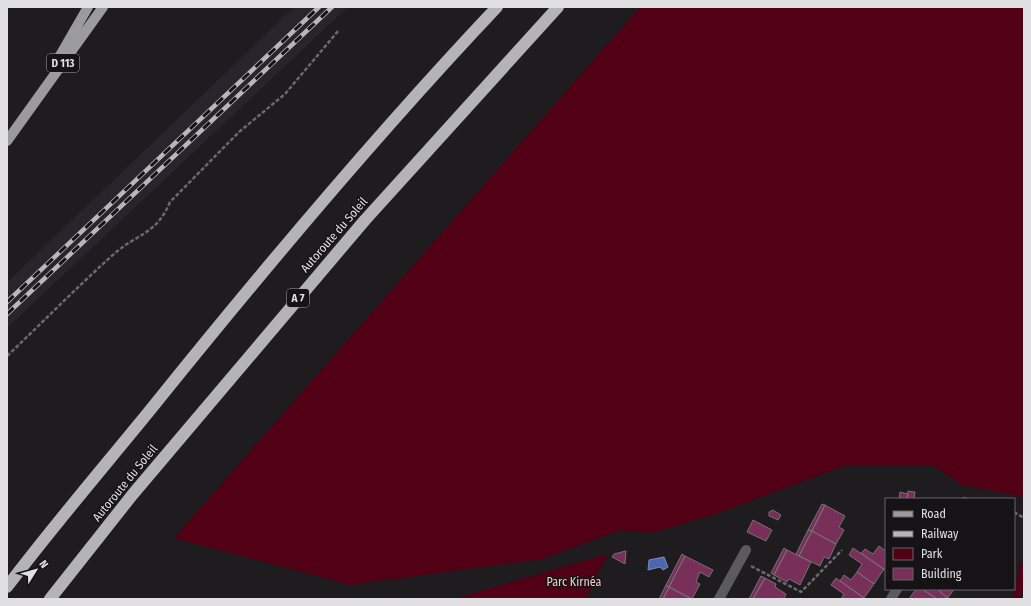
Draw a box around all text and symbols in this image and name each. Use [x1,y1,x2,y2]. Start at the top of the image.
road number: D 113 [47,54,79,72]
street label: Autoroute du Soleil [298,195,370,275]
road number: A 7 [287,289,309,307]
street label: Autoroute du Soleil [90,442,160,524]
legend [885,498,1015,590]
text: Road [921,507,946,521]
text: Railway [921,527,959,541]
text: Park [921,547,943,561]
north arrow [16,550,56,590]
text: N [36,558,51,571]
text: Building [921,567,962,581]
park label: Parc Kirnéa [547,575,602,589]

